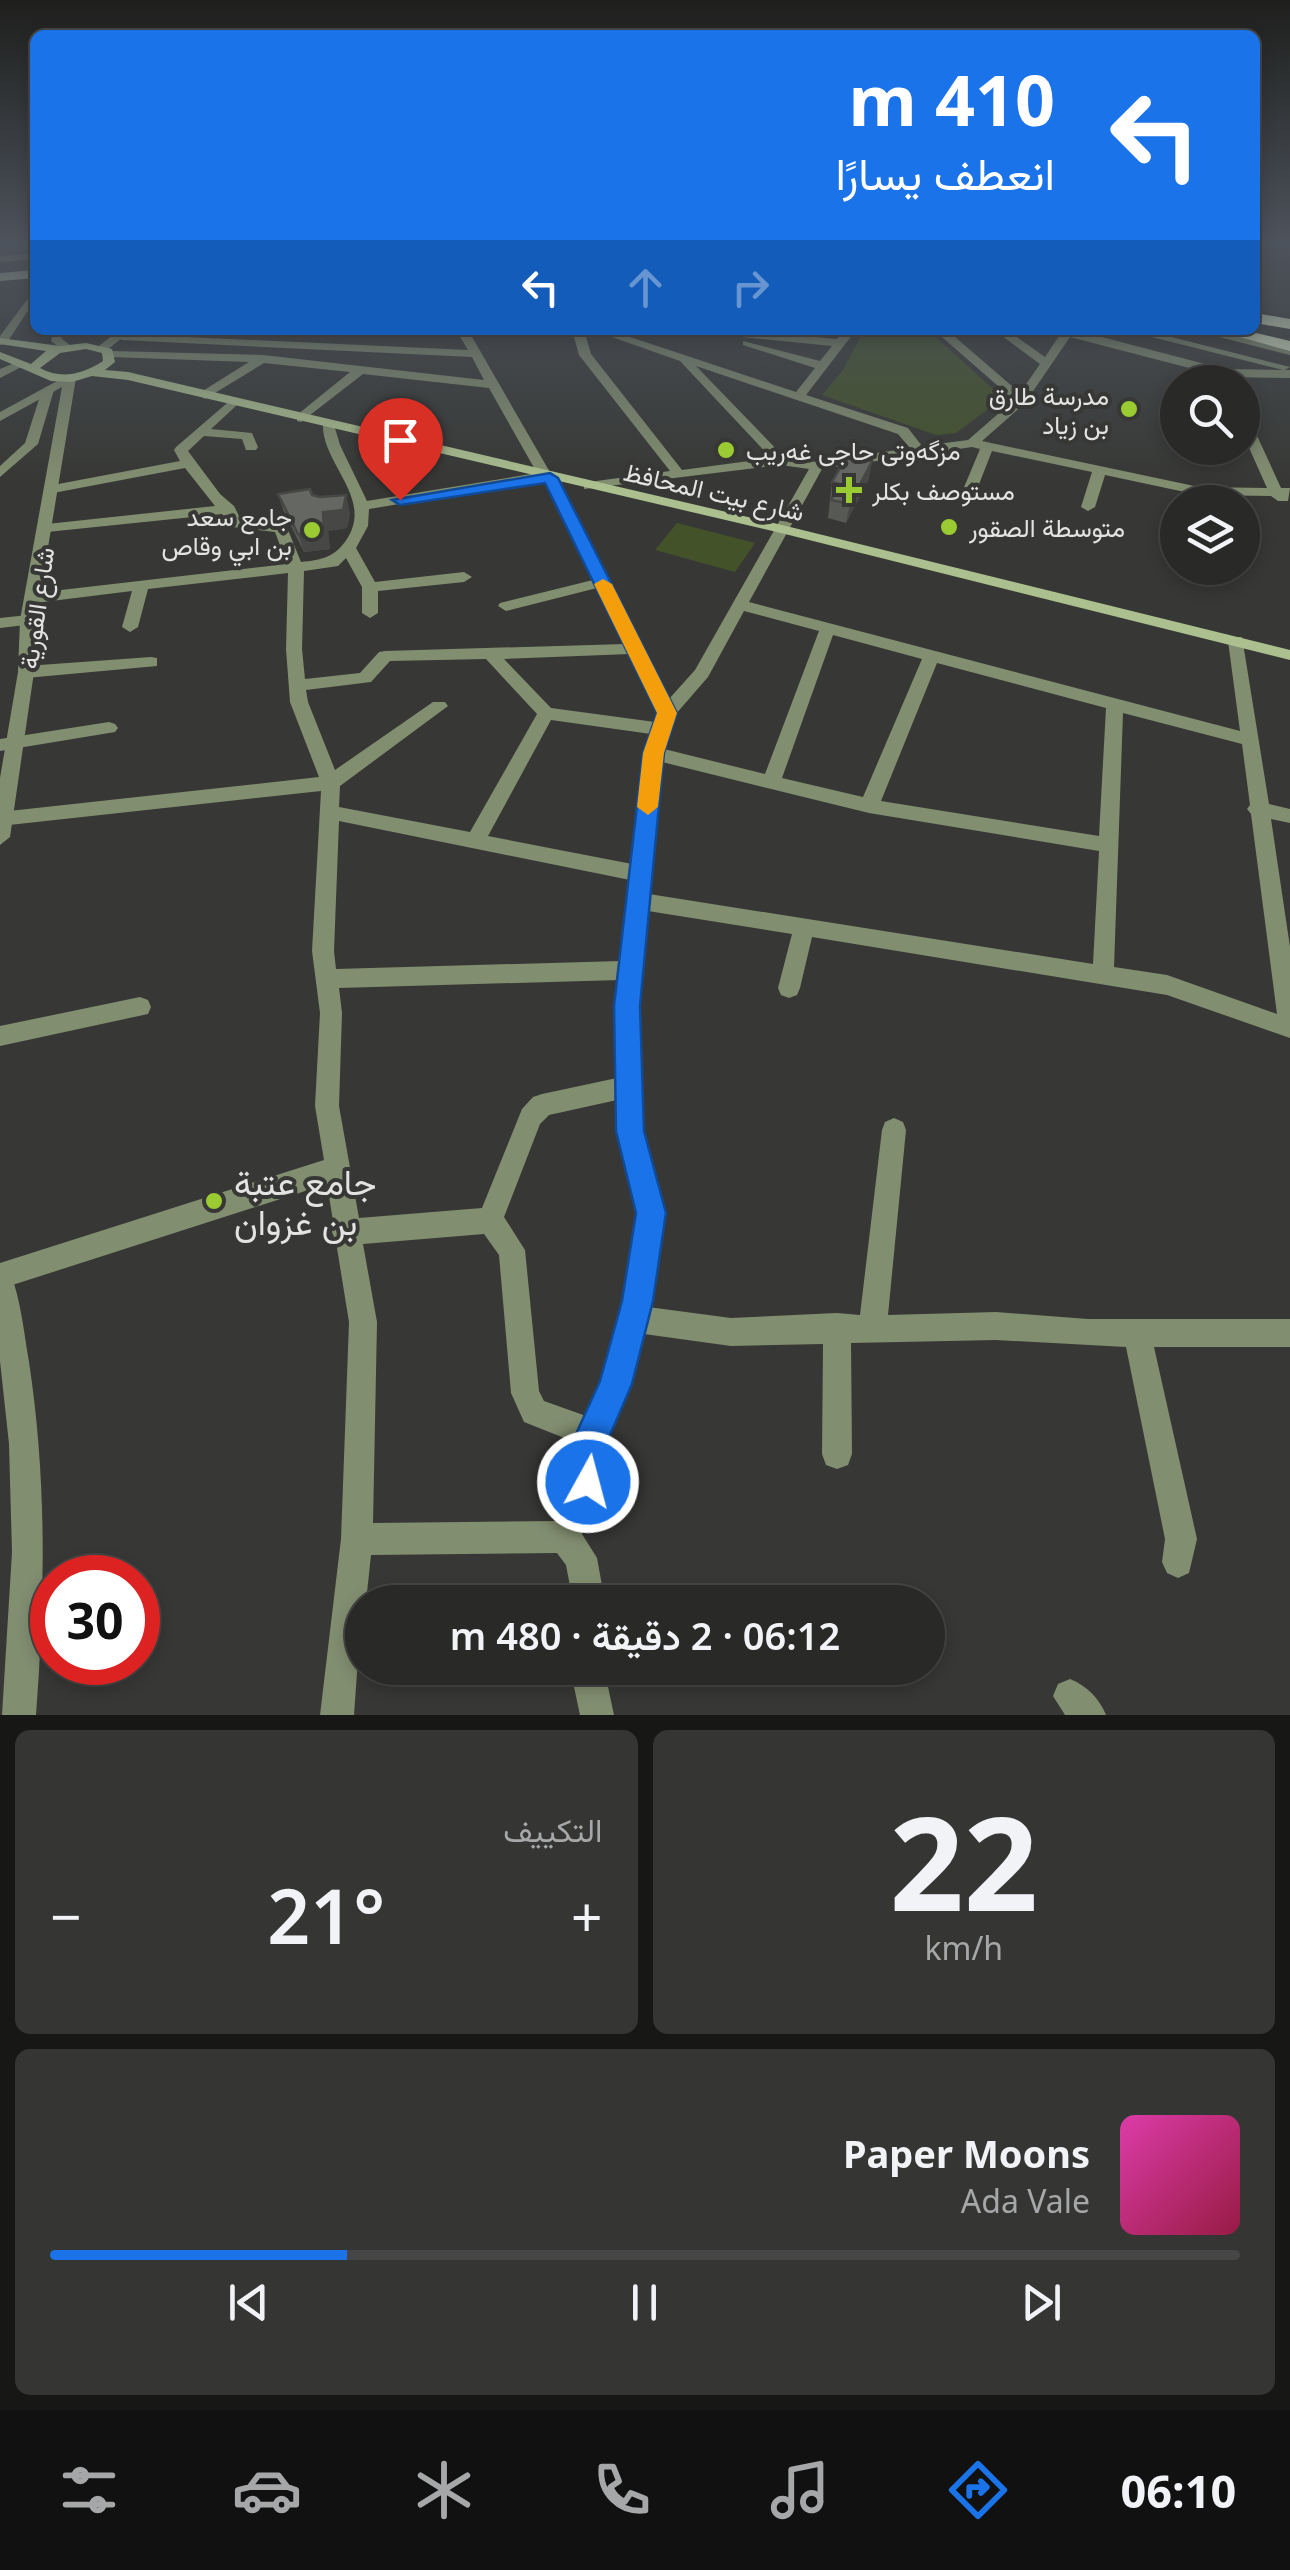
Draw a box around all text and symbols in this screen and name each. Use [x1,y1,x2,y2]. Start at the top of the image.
text: 410 m [848,51,1055,147]
icon: left [1090,70,1220,200]
text: انعطف يسارًا [836,142,1055,203]
icon: left [513,260,568,315]
icon: ahead [618,260,673,315]
icon: right [723,260,778,315]
map controls [1160,365,1260,585]
button: search [1160,365,1260,465]
place label: مدرسة طارق بن زياد [989,378,1109,441]
pin [358,398,443,501]
marker: مدرسة طارق بن زياد [1118,398,1140,420]
icon: arrive [373,413,428,468]
place label: مزگەوتی حاجی غەریب [746,433,961,467]
marker: مزگەوتی حاجی غەریب [715,439,737,461]
street label: شارع بيت المحافظ [620,454,808,529]
place label: مستوصف بكلر [871,473,1015,507]
marker: مستوصف بكلر [836,477,862,503]
button: layers [1160,485,1260,585]
place label: جامع سعد بن ابي وقاص [162,499,292,567]
place label: متوسطة الصقور [968,510,1125,544]
marker: متوسطة الصقور [938,516,960,538]
marker: جامع سعد بن ابي وقاص [301,519,323,541]
street label: شارع القورية [11,545,62,671]
place label: جامع عتبة بن غزوان [234,1158,376,1245]
marker: جامع عتبة بن غزوان [203,1190,225,1212]
position arrow [536,1430,640,1534]
speed limit sign: 30 [30,1555,160,1685]
text: 06:12 · 2 دقيقة · 480 m [450,1609,840,1661]
text: 22 [889,1772,1038,1949]
text: التكييف [503,1808,603,1851]
text: 21° [267,1864,385,1966]
text: − [50,1878,81,1953]
text: + [571,1878,602,1953]
text: km/h [924,1926,1003,1969]
text: Paper Moons [843,2127,1090,2179]
text: Ada Vale [961,2179,1090,2222]
icon: previous [221,2275,276,2330]
icon: pause [617,2275,672,2330]
icon: next [1014,2275,1069,2330]
icon: filters [54,2455,124,2525]
icon: car [232,2455,302,2525]
icon: climate [409,2455,479,2525]
icon: phone [587,2455,657,2525]
icon: music [765,2455,835,2525]
icon: directions [943,2455,1013,2525]
text: 06:10 [1121,2460,1236,2521]

